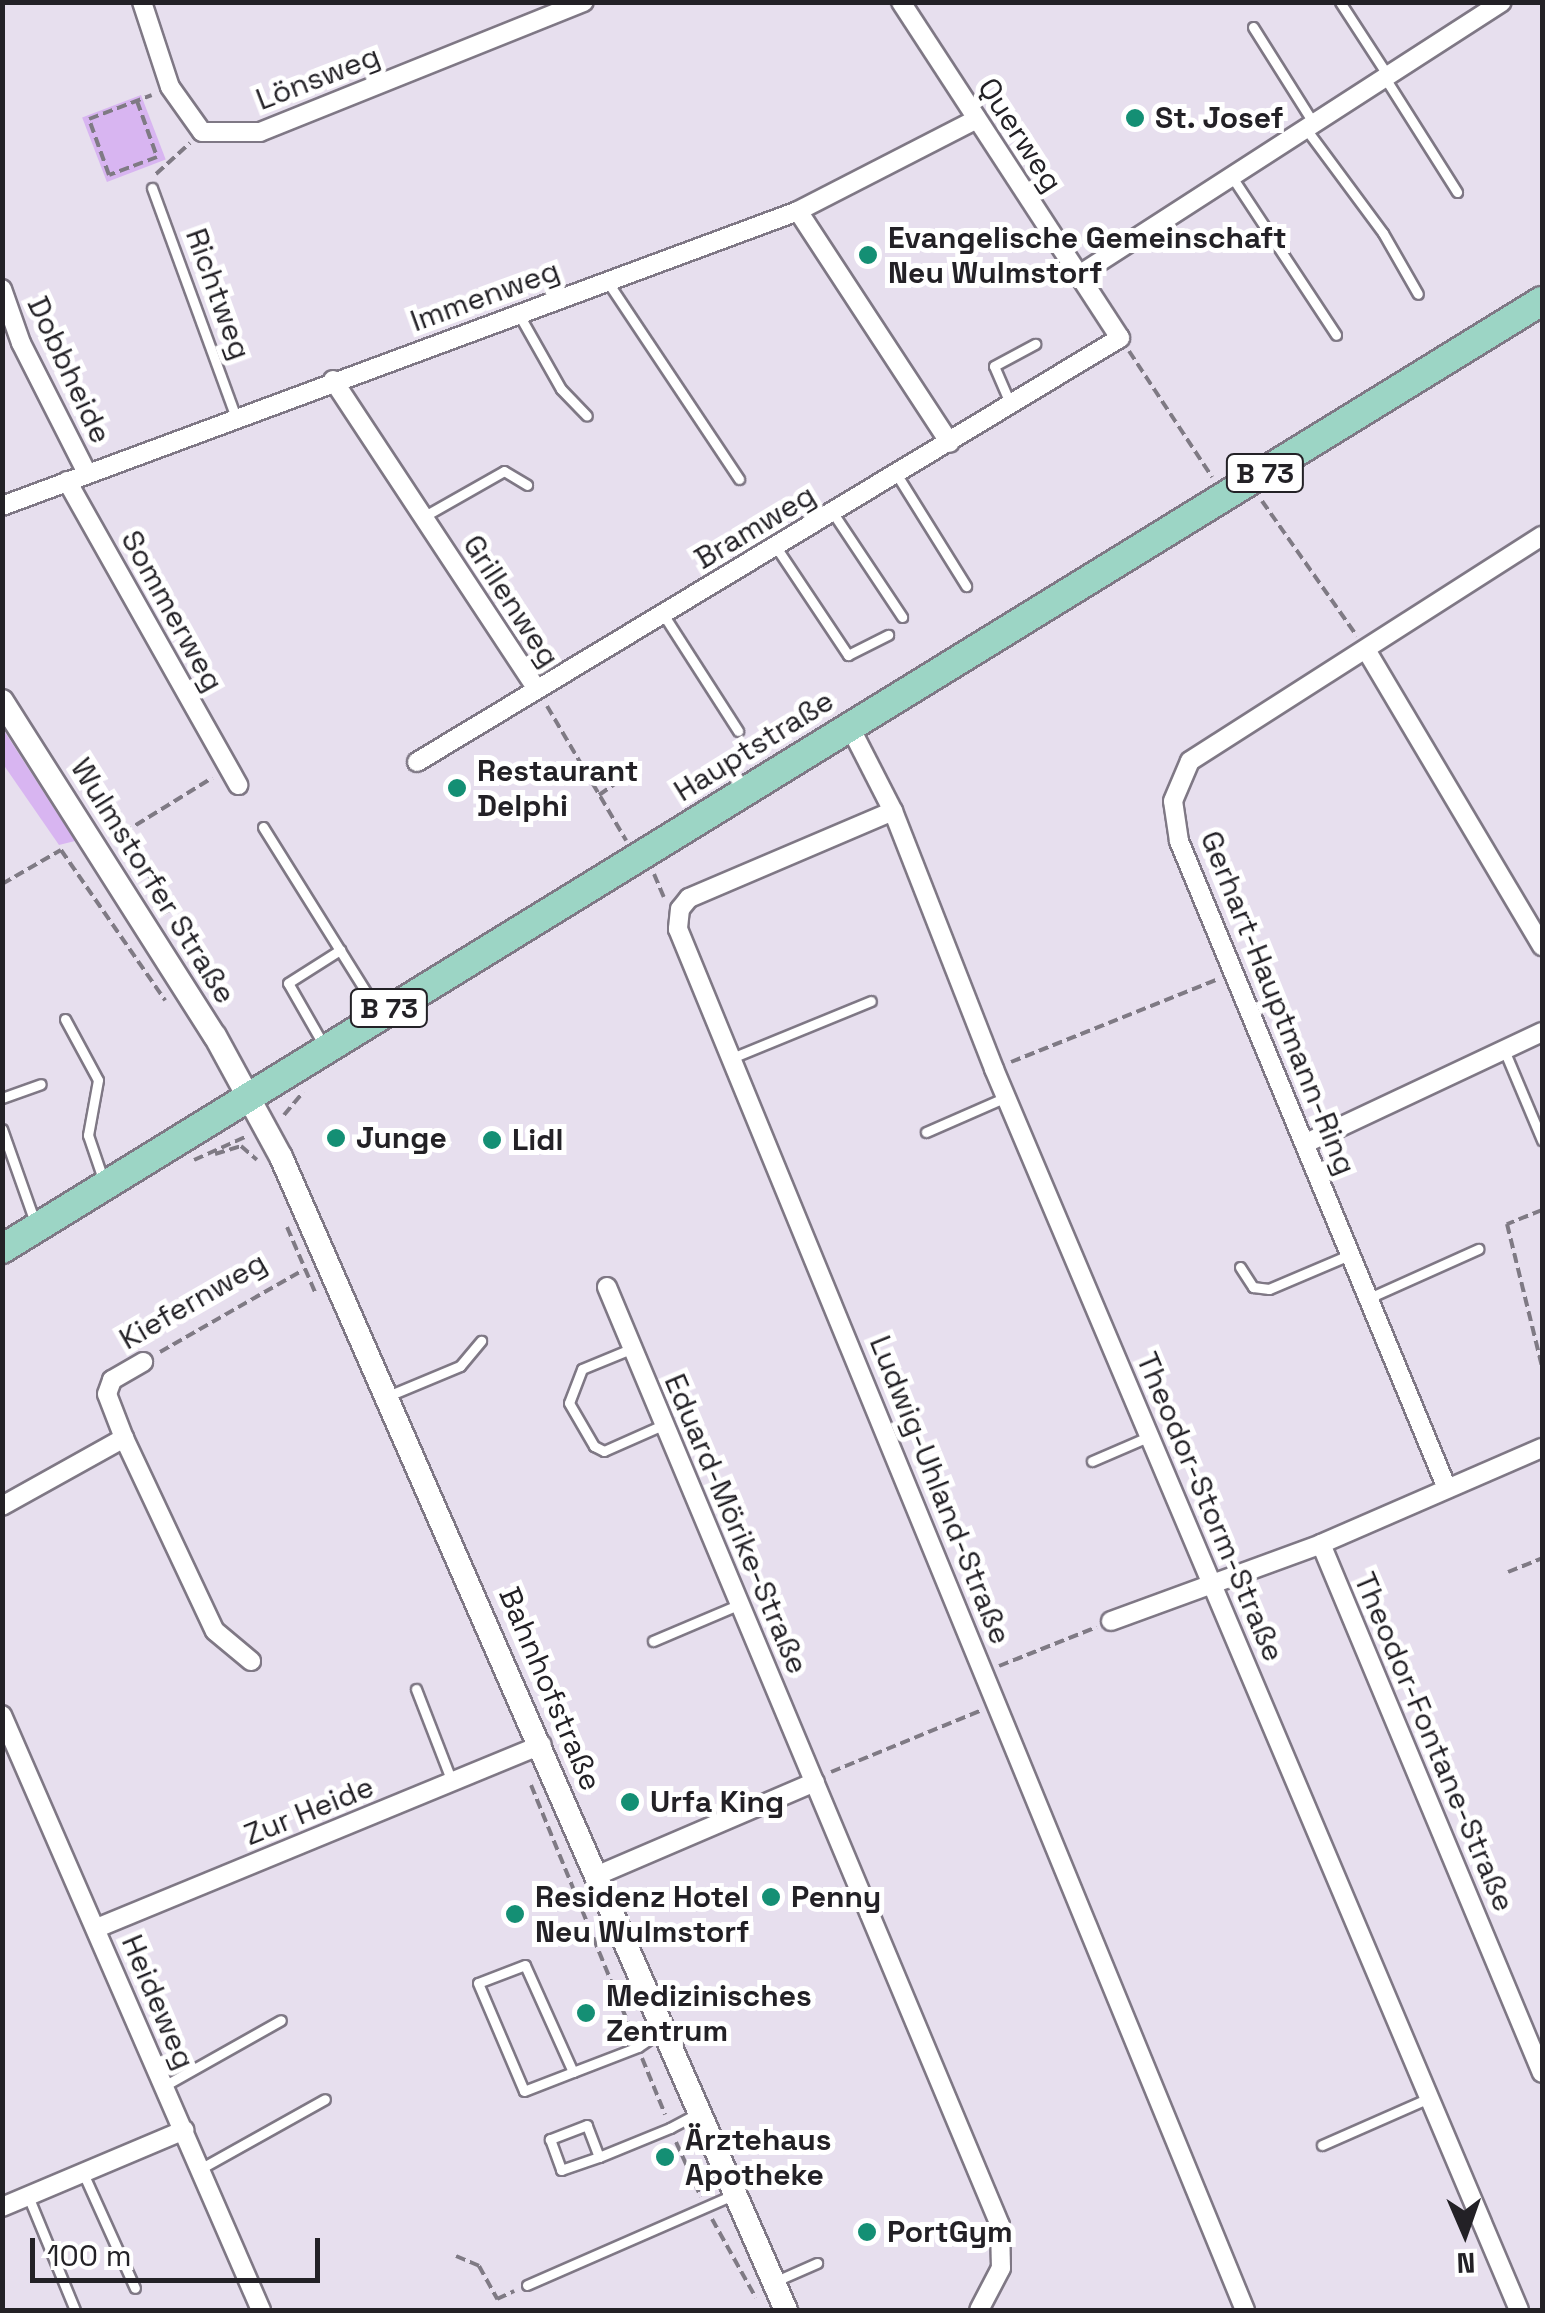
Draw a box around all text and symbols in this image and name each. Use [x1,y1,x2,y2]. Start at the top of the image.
street label: Lönsweg [251,38,385,118]
street label: Querweg [970,71,1070,199]
place label: St. Josef [1155,100,1285,136]
marker: St. Josef [1124,107,1146,129]
place label: Evangelische Gemeinschaft Neu Wulmstorf [888,220,1287,290]
street label: Richtweg [178,224,258,364]
marker: Evangelische Gemeinschaft Neu Wulmstorf [857,244,879,266]
street label: Immenweg [406,252,564,340]
street label: Dobbheide [19,291,119,449]
road number: B 73 [1225,450,1305,496]
street label: Bramweg [688,477,822,577]
street label: Sommerweg [113,524,231,698]
street label: Grillenweg [455,528,567,674]
street label: Hauptstraße [668,683,840,809]
street label: Wulmstorfer Straße [63,752,243,1010]
place label: Restaurant Delphi [477,753,638,824]
marker: Restaurant Delphi [446,777,468,799]
street label: Gerhart-Hauptmann-Ring [1192,826,1364,1180]
road number: B 73 [349,985,429,1031]
place label: Junge [356,1120,447,1156]
place label: Lidl [512,1122,563,1158]
marker: Junge [325,1127,347,1149]
marker: Lidl [481,1129,503,1151]
street label: Kiefernweg [113,1245,273,1357]
street label: Ludwig-Uhland-Straße [862,1331,1018,1649]
street label: Theodor-Storm-Straße [1129,1347,1291,1667]
street label: Eduard-Mörike-Straße [656,1369,816,1679]
street label: Theodor-Fontane-Straße [1346,1567,1522,1917]
street label: Bahnhofstraße [491,1582,609,1796]
street label: Zur Heide [239,1769,379,1853]
place label: Urfa King [650,1784,784,1820]
marker: Urfa King [619,1791,641,1813]
place label: Residenz Hotel Neu Wulmstorf [535,1879,749,1950]
place label: Penny [791,1879,881,1915]
marker: Penny [760,1886,782,1908]
marker: Residenz Hotel Neu Wulmstorf [504,1903,526,1925]
street label: Heideweg [114,1929,202,2075]
place label: Medizinisches Zentrum [606,1978,812,2048]
marker: Medizinisches Zentrum [575,2002,597,2024]
place label: Ärztehaus Apotheke [685,2122,831,2192]
marker: Ärztehaus Apotheke [654,2146,676,2168]
north arrow [1415,2183,1515,2283]
place label: PortGym [887,2214,1013,2250]
scale bar [35,2218,325,2280]
marker: PortGym [856,2221,878,2243]
text: 100 m [47,2236,132,2275]
text: N [1456,2245,1476,2281]

